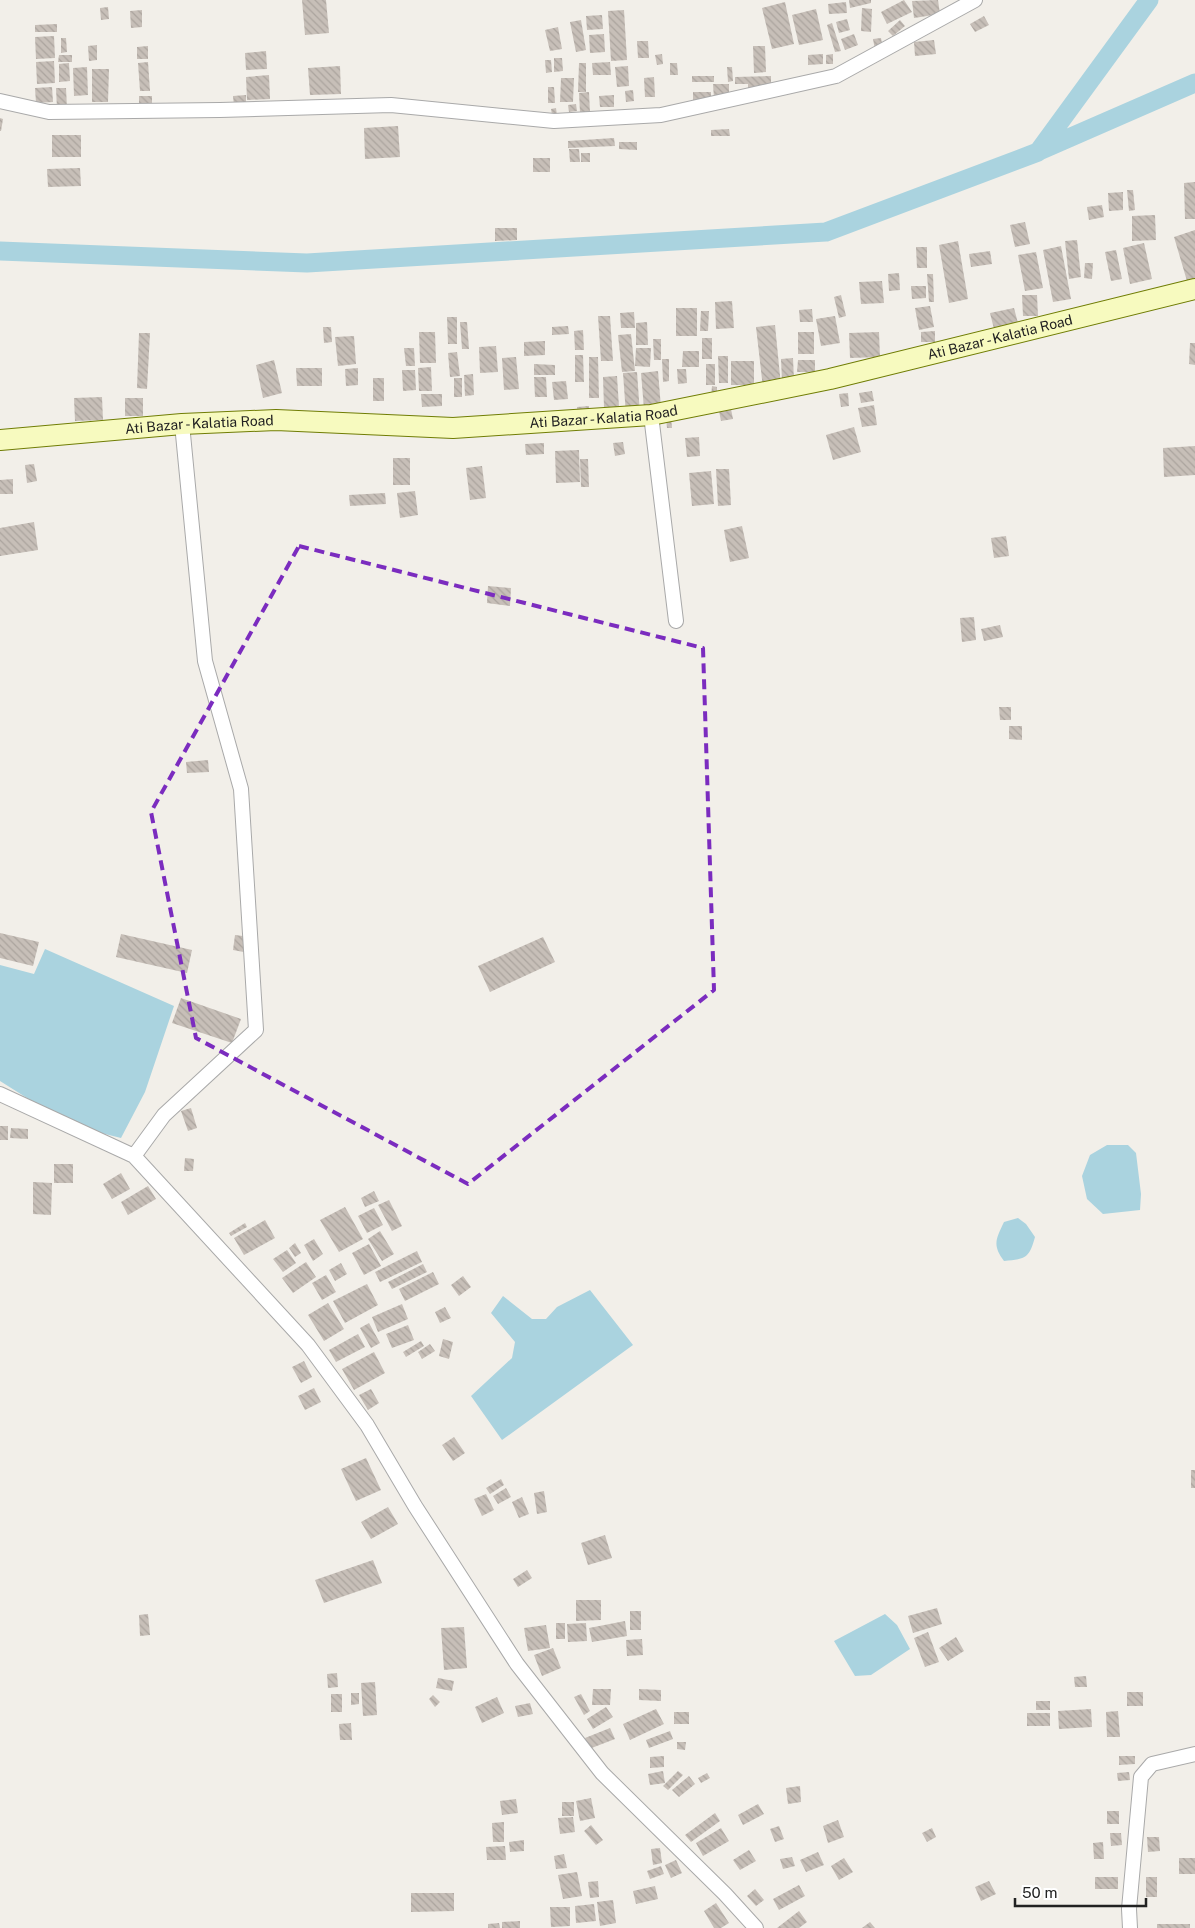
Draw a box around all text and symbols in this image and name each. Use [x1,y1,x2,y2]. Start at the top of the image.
street label: Ati Bazar - Kalatia Road [926,311,1074,363]
street label: Ati Bazar - Kalatia Road [529,402,679,431]
street label: Ati Bazar - Kalatia Road [124,412,274,437]
scale bar [1015,1876,1146,1908]
text: 50 m [1022,1884,1057,1901]

